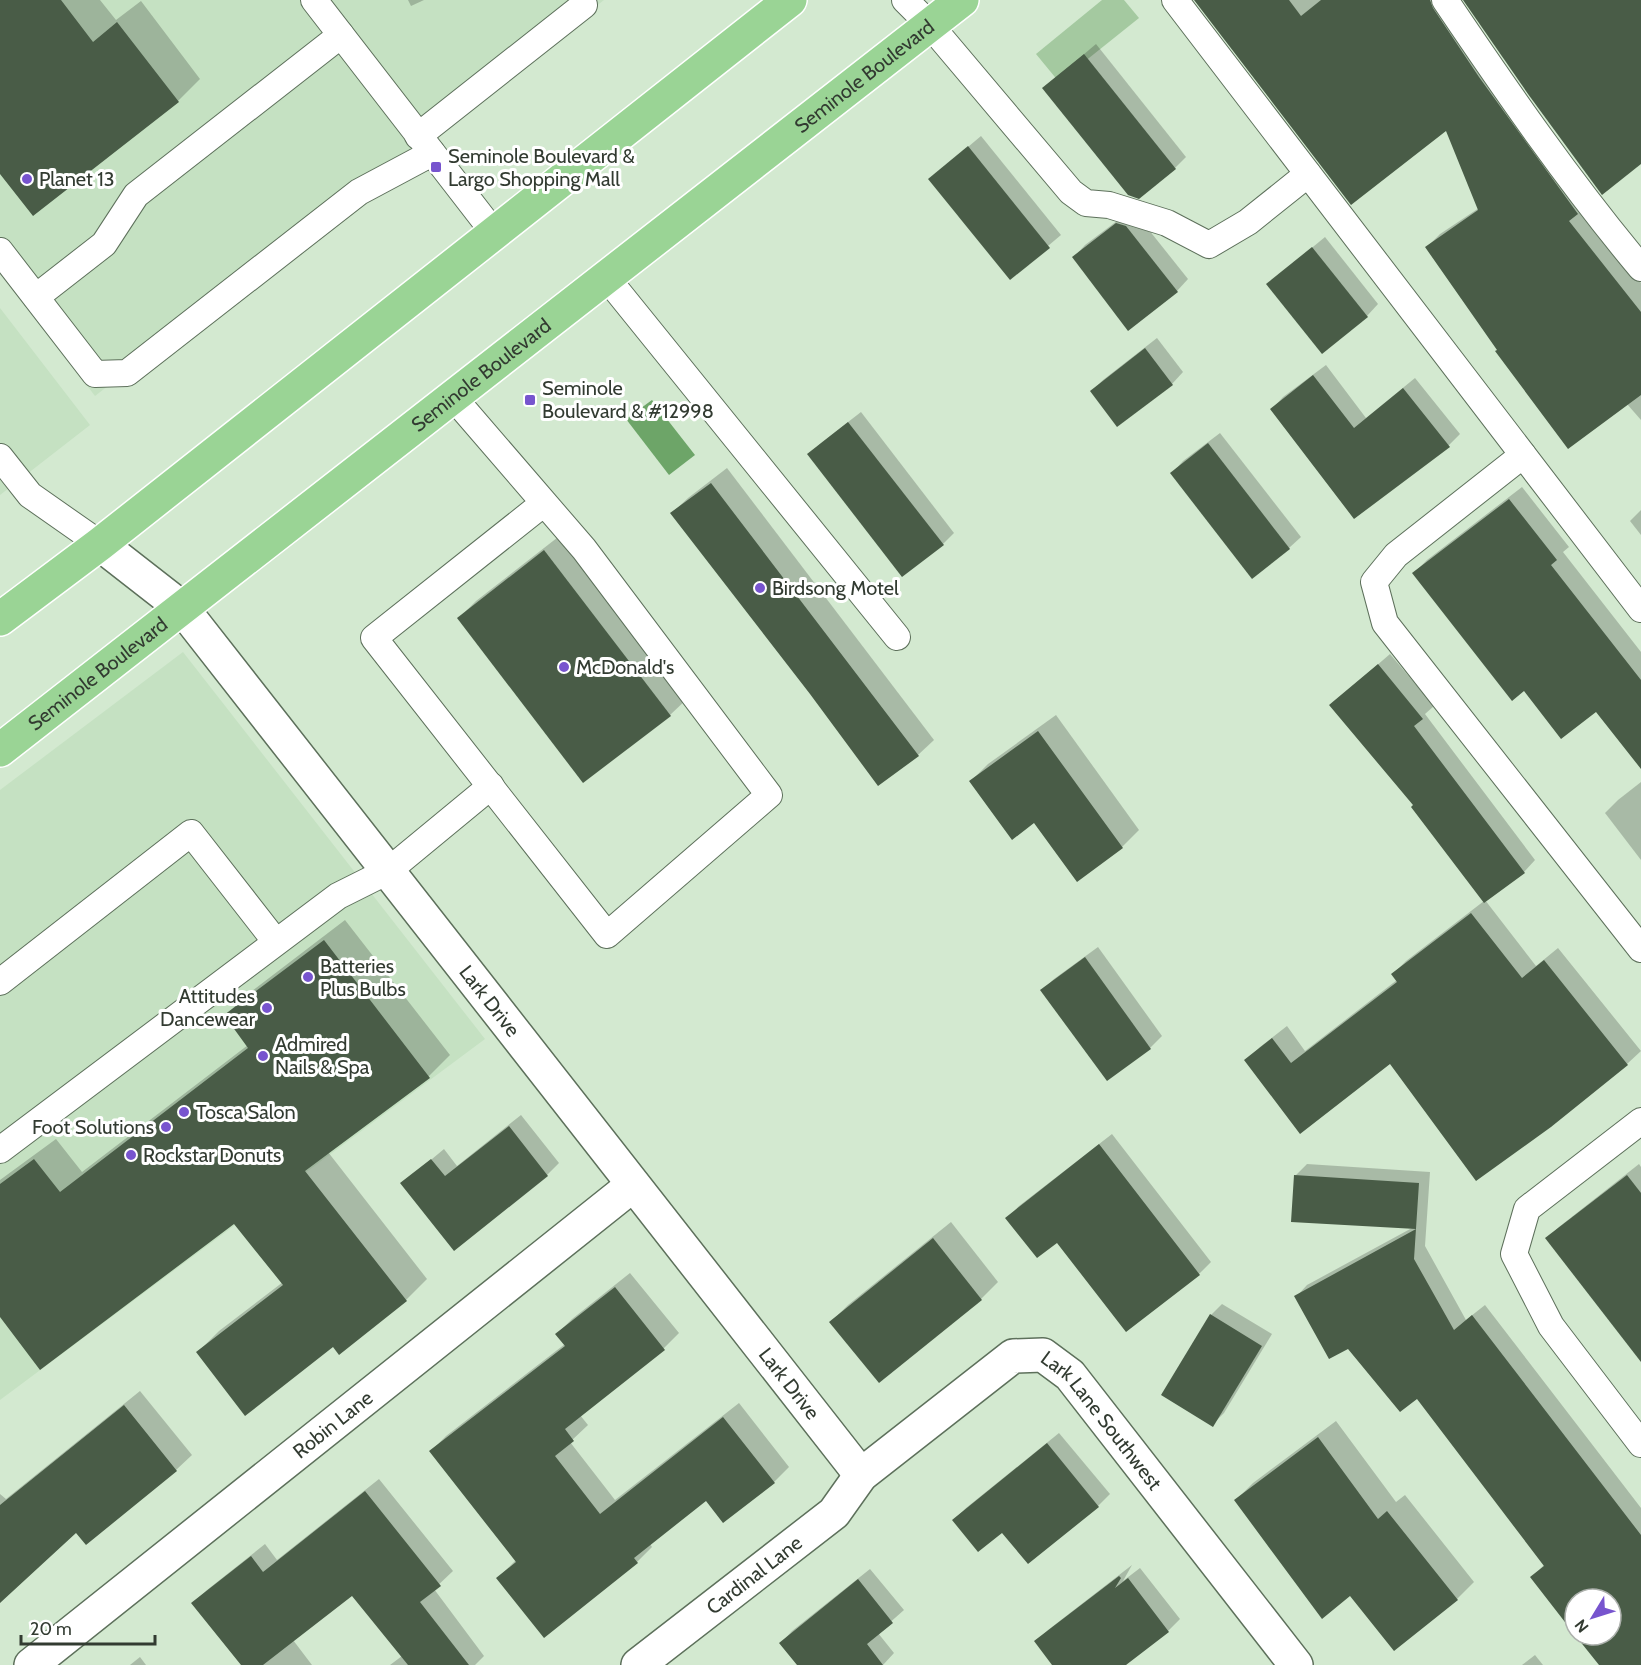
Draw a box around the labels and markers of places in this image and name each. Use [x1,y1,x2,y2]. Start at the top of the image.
place label: Seminole Boulevard & Largo Shopping Mall [448,144,635,191]
marker: Seminole Boulevard & Largo Shopping Mall [429,160,443,174]
place label: Planet 13 [39,167,115,191]
marker: Planet 13 [20,172,34,186]
place label: Seminole Boulevard & #12998 [542,376,714,423]
marker: Seminole Boulevard & #12998 [523,393,537,407]
place label: Birdsong Motel [772,576,899,600]
marker: Birdsong Motel [753,581,767,595]
place label: McDonald's [576,655,674,679]
marker: McDonald's [557,660,571,674]
place label: Batteries Plus Bulbs [320,954,406,1001]
marker: Batteries Plus Bulbs [301,970,315,984]
place label: Attitudes Dancewear [160,984,256,1031]
marker: Attitudes Dancewear [260,1001,274,1015]
place label: Admired Nails & Spa [275,1032,370,1079]
marker: Admired Nails & Spa [256,1049,270,1063]
place label: Tosca Salon [196,1100,296,1124]
marker: Tosca Salon [177,1105,191,1119]
place label: Foot Solutions [32,1115,154,1139]
marker: Foot Solutions [159,1120,173,1134]
place label: Rockstar Donuts [143,1143,281,1167]
marker: Rockstar Donuts [124,1148,138,1162]

